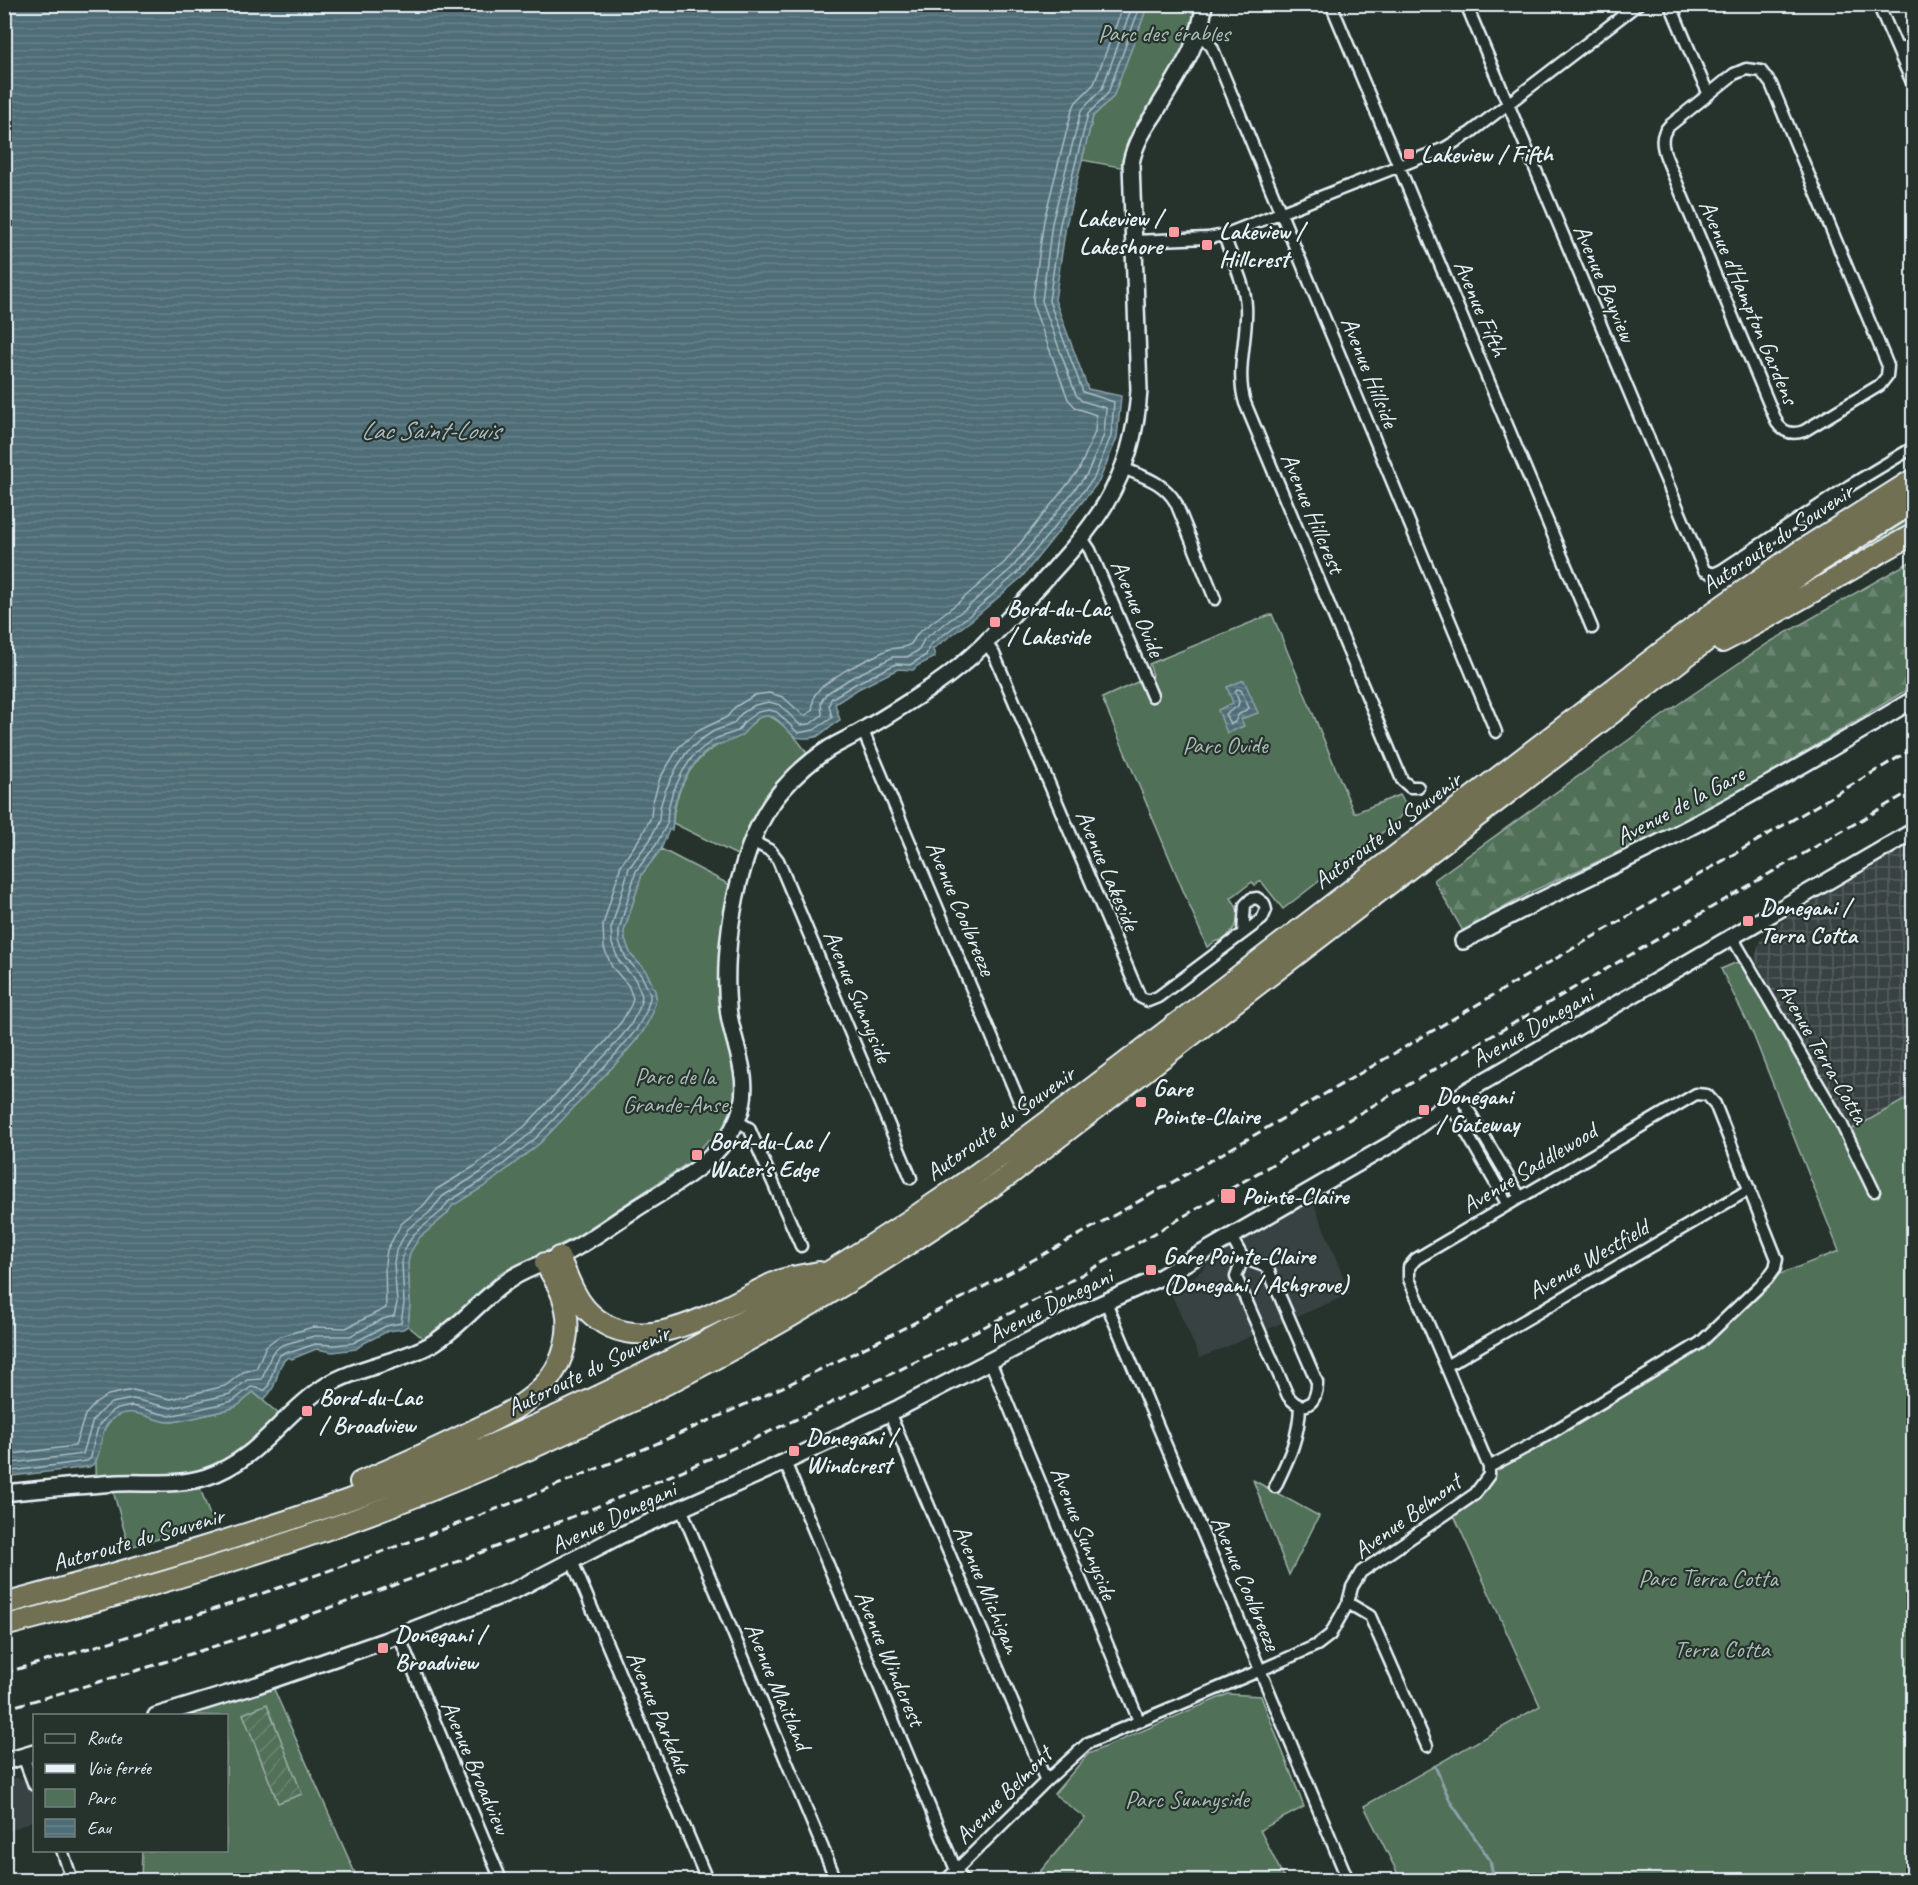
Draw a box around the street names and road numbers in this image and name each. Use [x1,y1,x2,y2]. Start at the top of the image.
street label: Avenue d'Hampton Gardens [1692,195,1806,410]
street label: Avenue Bayview [1567,220,1644,348]
street label: Avenue Fifth [1447,255,1515,362]
street label: Avenue Hillside [1334,312,1407,434]
street label: Avenue Hillcrest [1274,448,1353,580]
street label: Autoroute du Souvenir [1695,475,1861,600]
street label: Avenue Ovide [1104,555,1173,663]
street label: Avenue de la Gare [1611,758,1751,851]
street label: Autoroute du Souvenir [1307,763,1469,895]
street label: Avenue Lakeside [1069,805,1148,937]
street label: Avenue Coolbreeze [919,836,1004,982]
street label: Avenue Sunnyside [817,925,900,1069]
street label: Avenue Terra-Cotta [1771,977,1876,1130]
street label: Avenue Donegani [1466,979,1600,1074]
street label: Autoroute du Souvenir [919,1057,1082,1187]
street label: Avenue Saddlewood [1456,1114,1605,1220]
street label: Avenue Westfield [1522,1211,1657,1306]
street label: Avenue Donegani [983,1260,1120,1349]
street label: Autoroute du Souvenir [502,1317,676,1422]
street label: Avenue Sunnyside [1044,1462,1125,1606]
street label: Avenue Belmont [1347,1465,1469,1565]
street label: Avenue Donegani [545,1473,683,1560]
street label: Autoroute du Souvenir [49,1500,230,1578]
street label: Avenue Coolbreeze [1204,1511,1289,1657]
street label: Avenue Michigan [946,1520,1028,1659]
street label: Avenue Windcrest [848,1586,933,1732]
street label: Avenue Maitland [738,1618,820,1757]
street label: Avenue Parkdale [620,1646,699,1780]
street label: Avenue Broadview [434,1696,518,1840]
street label: Avenue Belmont [948,1738,1060,1850]

